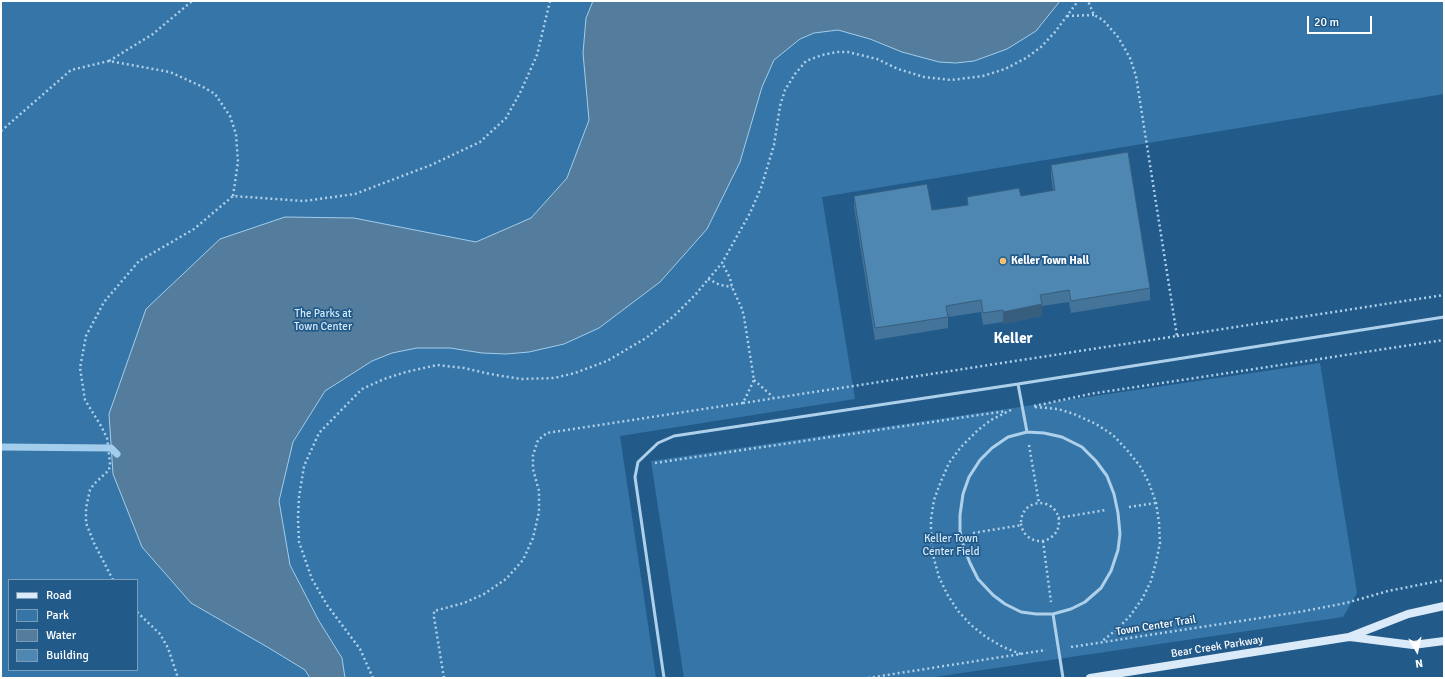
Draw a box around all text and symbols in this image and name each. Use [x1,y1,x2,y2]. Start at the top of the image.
scale bar [1309,8,1374,34]
text: 20 m [1314,15,1339,30]
place label: Keller Town Hall [1011,254,1089,268]
marker: Keller Town Hall [998,256,1008,266]
park label: The Parks at Town Center [294,307,352,333]
district label: Keller [993,330,1033,348]
park label: Keller Town Center Field [922,532,980,558]
legend [8,579,138,671]
text: Road [46,588,72,603]
text: Park [46,608,69,623]
street label: Town Center Trail [1115,613,1197,639]
text: Water [46,628,76,643]
north arrow [1397,631,1437,671]
street label: Bear Creek Parkway [1170,633,1264,661]
text: Building [46,648,89,663]
text: N [1414,656,1424,670]

